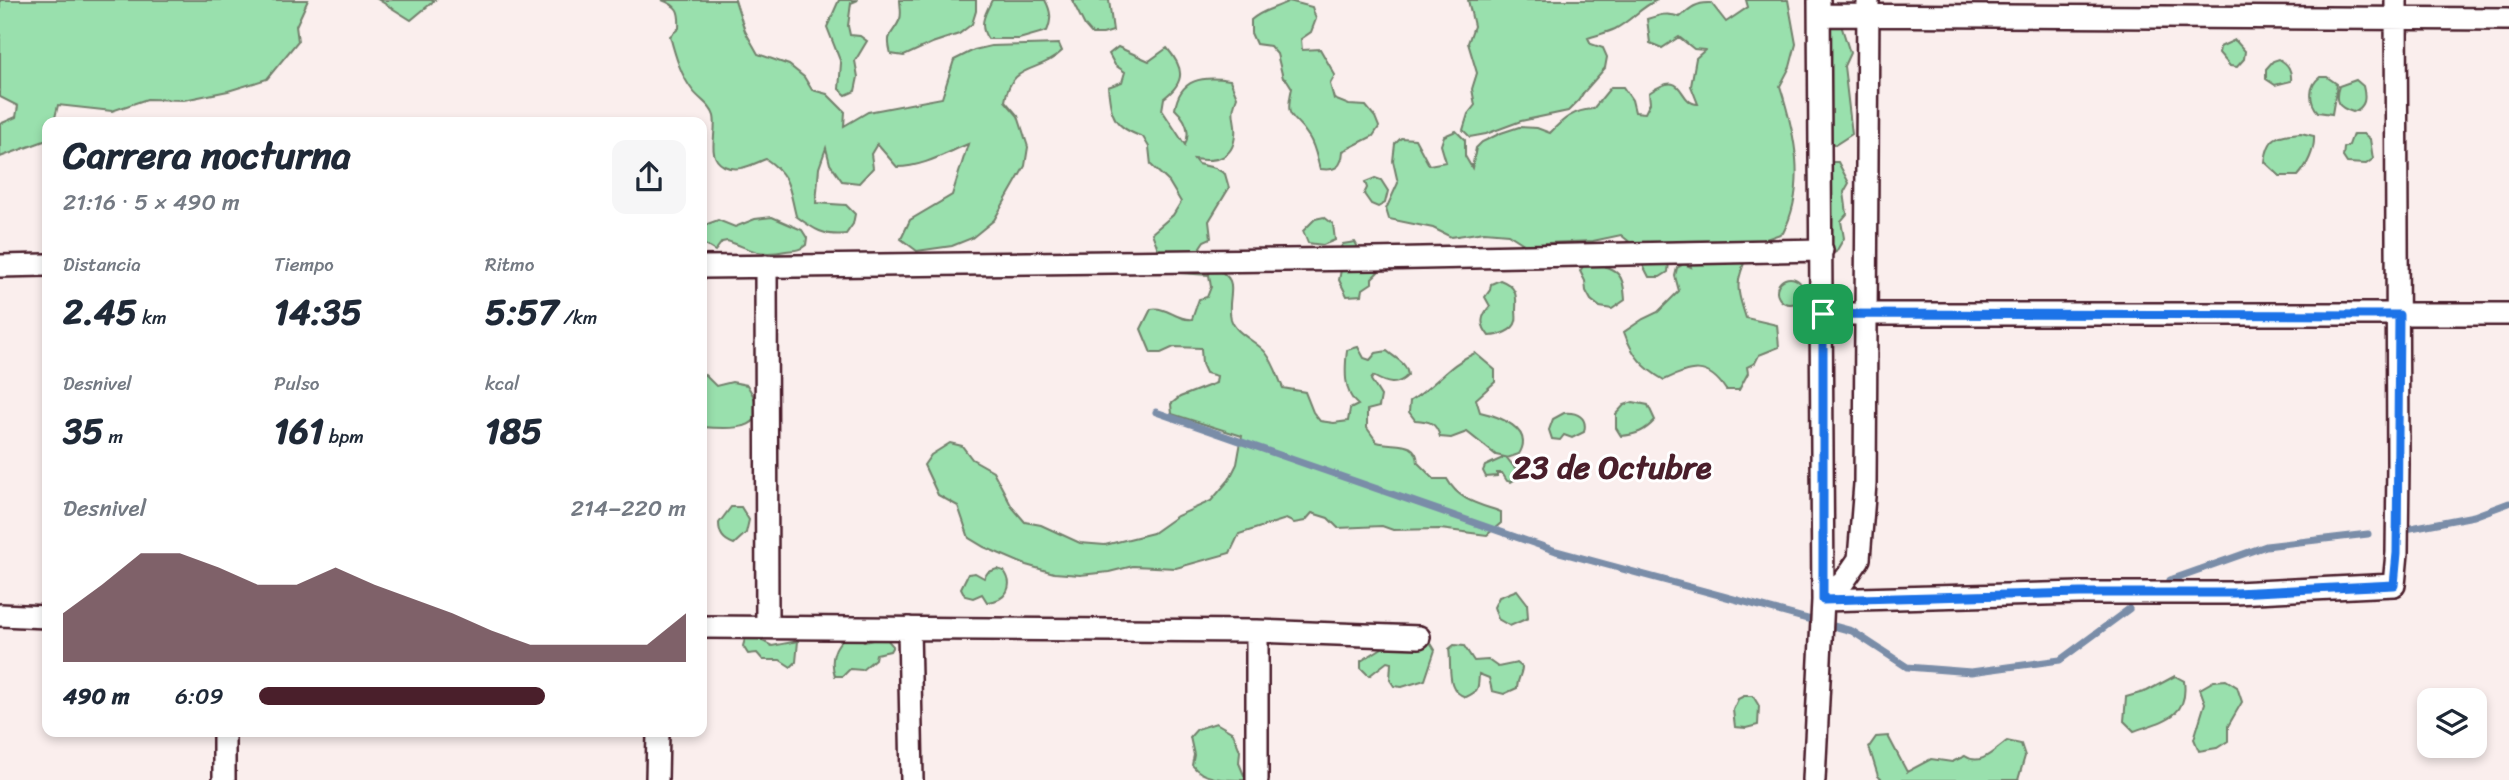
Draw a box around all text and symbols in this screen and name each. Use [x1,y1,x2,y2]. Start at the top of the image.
text: Carrera nocturna [63,122,351,189]
button: share [612,140,686,214]
text: 21:16 · 5 × 490 m [63,182,240,223]
text: Distancia [63,248,141,281]
text: Tiempo [274,248,334,281]
text: Ritmo [485,248,534,281]
text: 2.45 [63,281,137,343]
text: 14:35 [274,281,362,343]
text: 5:57 [485,281,558,343]
pin [1793,284,1853,344]
icon: arrive [1804,295,1842,333]
text: km [137,301,167,334]
text: /km [558,301,597,334]
text: Desnivel [63,367,132,400]
text: Pulso [274,367,320,400]
text: kcal [485,367,520,400]
text: 35 [63,400,104,462]
text: 161 [274,400,324,462]
text: 185 [485,400,543,462]
text: m [104,420,123,453]
text: bpm [324,420,364,453]
district label: 23 de Octubre [1513,439,1712,496]
text: Desnivel [63,488,146,529]
text: 214–220 m [571,488,686,529]
text: 490 m [63,676,130,717]
text: 6:09 [175,676,224,717]
map controls [2417,688,2487,758]
button: layers [2417,688,2487,758]

